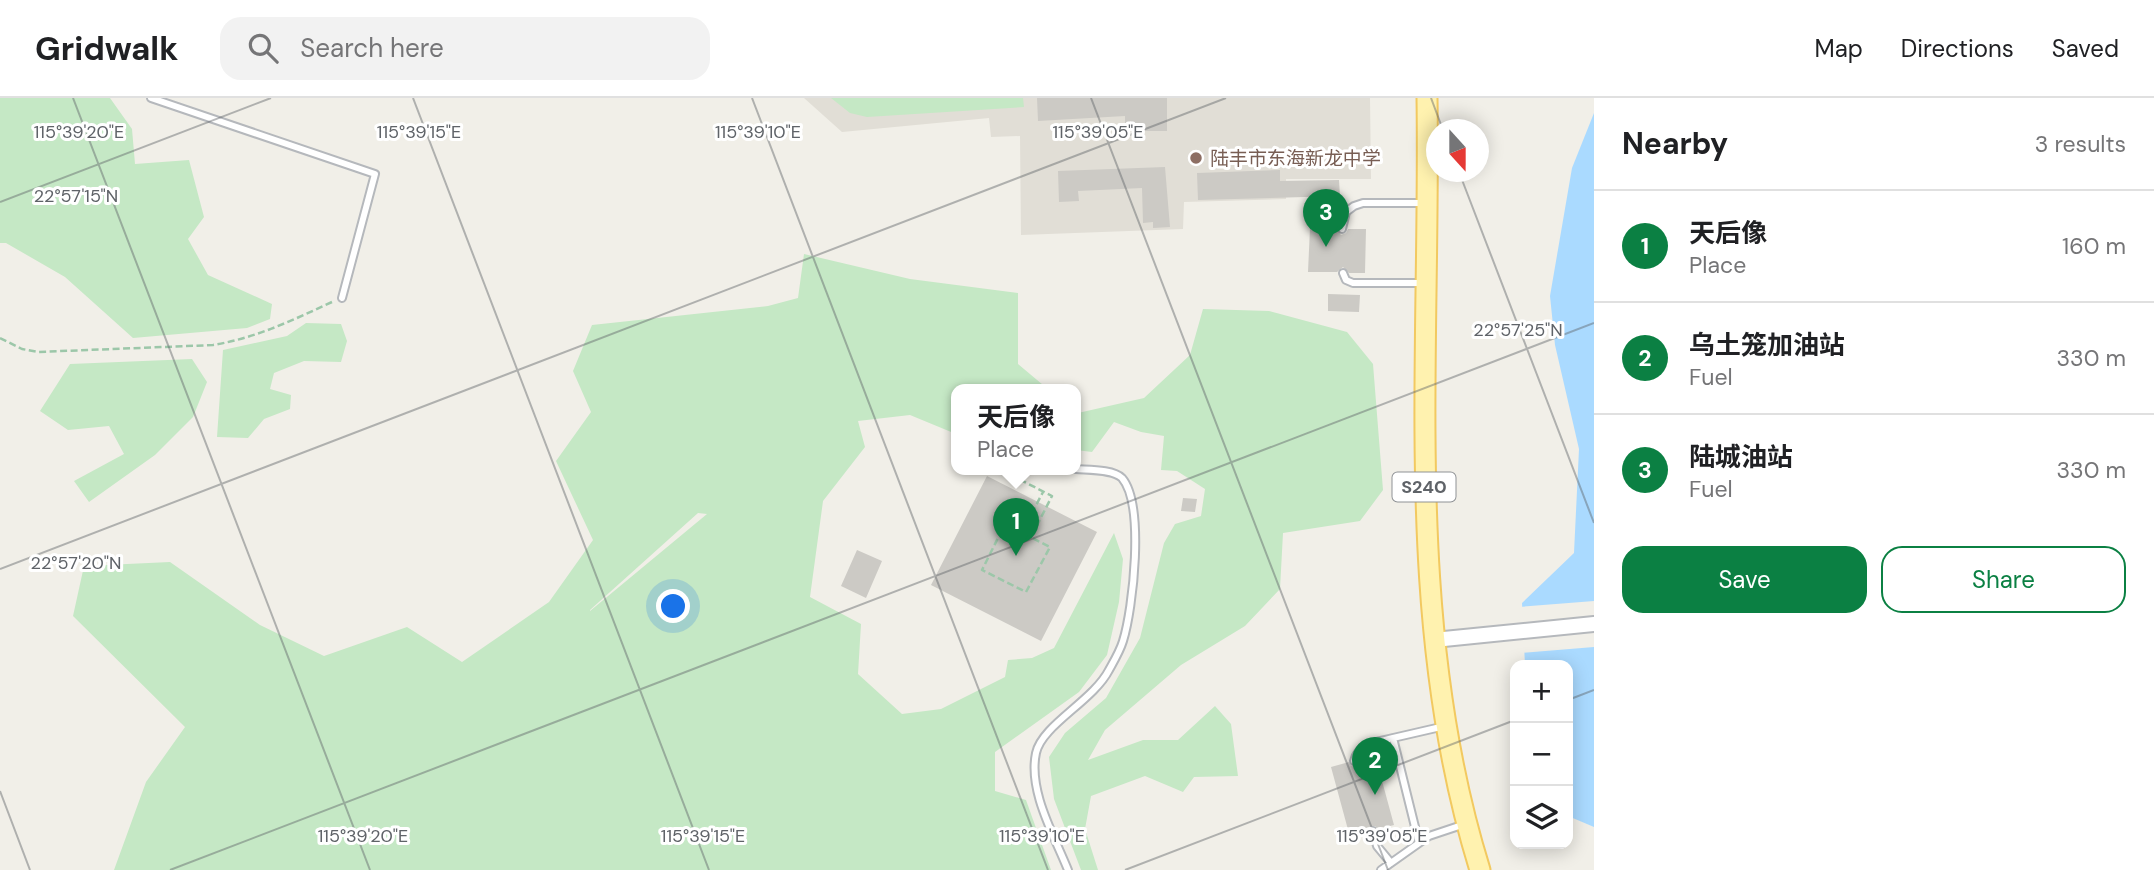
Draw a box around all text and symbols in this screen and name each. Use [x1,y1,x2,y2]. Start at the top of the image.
search box [220,17,710,80]
text: Gridwalk [35,27,178,70]
icon: search [244,29,282,67]
text: Search here [300,31,444,65]
text: Map [1815,33,1863,64]
text: Directions [1901,33,2014,64]
text: Saved [2052,33,2119,64]
north arrow [1426,119,1489,182]
text: 115°39'20"E [34,120,124,144]
text: 115°39'15"E [377,120,461,144]
text: 115°39'10"E [715,120,801,144]
text: 115°39'05"E [1052,120,1144,144]
text: Nearby [1622,124,1728,163]
text: 3 results [2035,129,2126,159]
place label: 陆丰市东海新龙中学 [1210,146,1381,171]
marker: 陆丰市东海新龙中学 [1188,150,1204,166]
text: 22°57'15"N [34,184,118,208]
pin: 3 [1303,189,1349,247]
text: 天后像 [1689,216,1767,250]
text: 1 [1641,231,1649,261]
text: 160 m [2062,231,2126,261]
text: Place [1689,250,1746,280]
text: 22°57'25"N [1473,318,1563,342]
text: 乌土笼加油站 [1689,328,1845,362]
text: 2 [1638,343,1652,373]
text: 330 m [2056,343,2126,373]
text: Fuel [1689,362,1733,392]
popup [951,384,1081,475]
text: 天后像 [977,400,1055,434]
text: Place [977,434,1034,464]
text: 陆城油站 [1689,440,1793,474]
text: 3 [1638,455,1652,485]
text: 330 m [2056,455,2126,485]
road number: S240 [1392,472,1456,502]
text: Fuel [1689,474,1733,504]
pin: 1 [993,498,1039,556]
button: Save [1622,546,1867,613]
button: Share [1881,546,2126,613]
text: 22°57'20"N [31,551,121,575]
your location [656,589,690,623]
map controls [1510,660,1573,849]
button: + [1510,660,1573,723]
button: − [1510,723,1573,786]
pin: 2 [1352,737,1398,795]
button: layers [1510,786,1573,849]
text: 115°39'20"E [318,824,408,848]
text: 115°39'15"E [661,824,745,848]
text: 115°39'10"E [999,824,1085,848]
text: 115°39'05"E [1336,824,1428,848]

